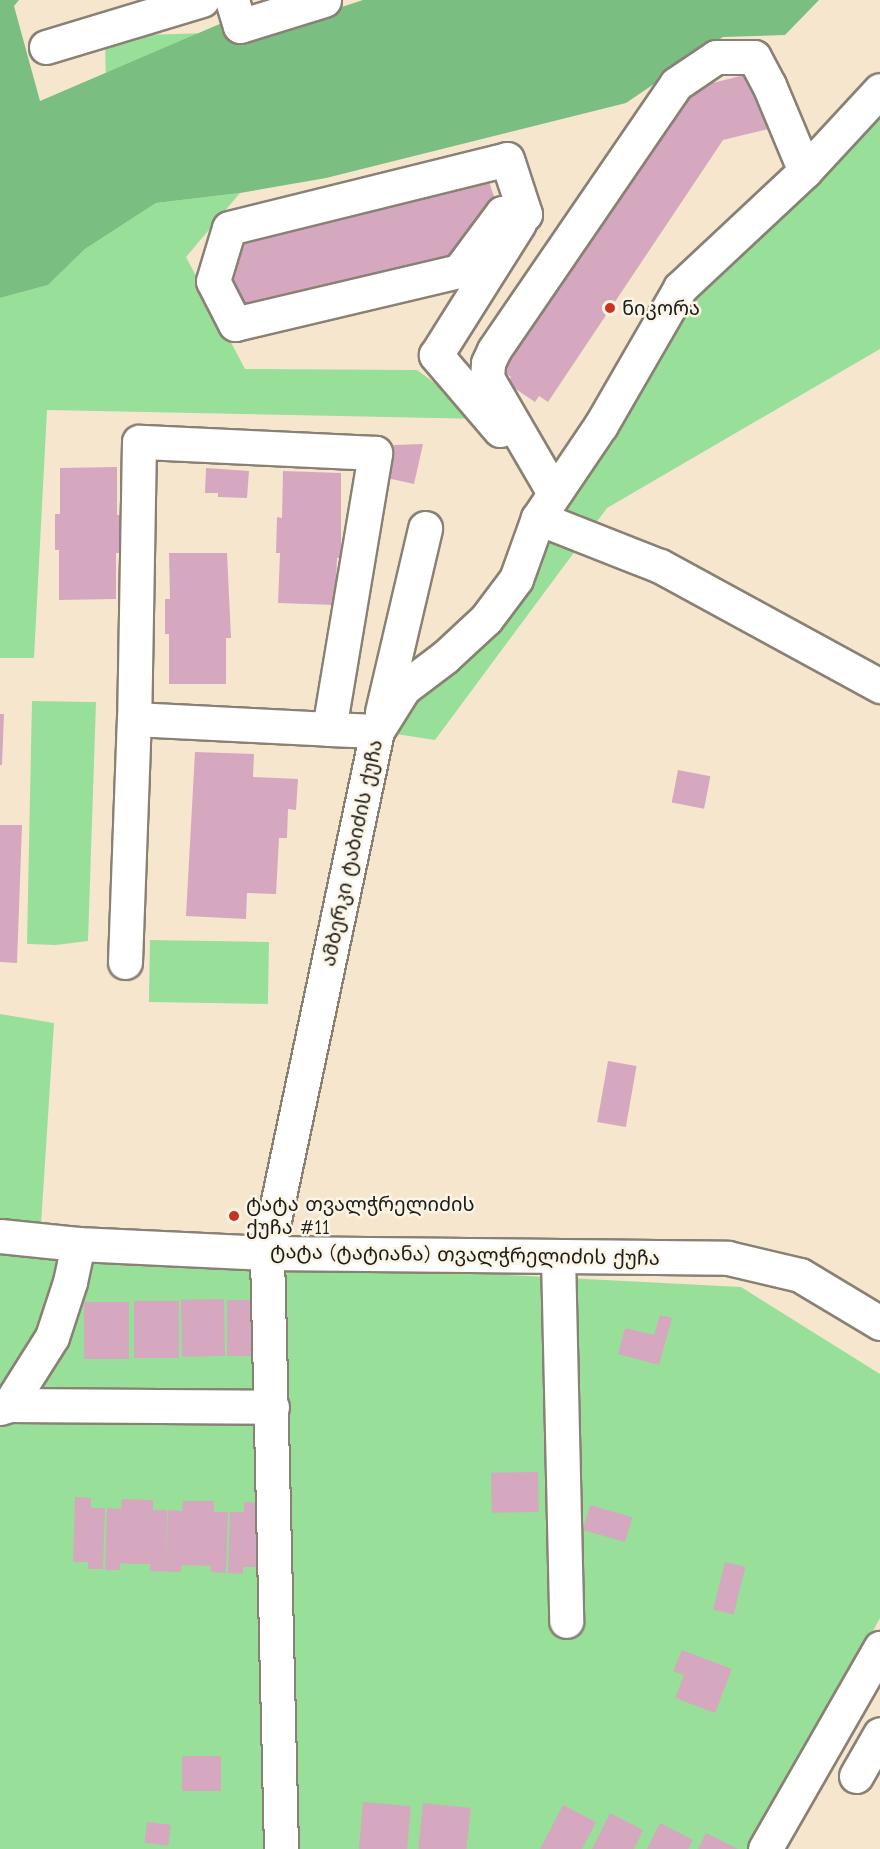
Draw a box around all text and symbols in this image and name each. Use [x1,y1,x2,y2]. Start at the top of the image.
place label: ნიკორა [622,296,700,320]
marker: ნიკორა [603,301,617,315]
street label: ამბერკი ტაბიძის ქუჩა [316,737,388,969]
place label: ტატა თვალჭრელიძის ქუჩა #11 [246,1192,475,1239]
marker: ტატა თვალჭრელიძის ქუჩა #11 [227,1209,241,1223]
street label: ტატა (ტატიანა) თვალჭრელიძის ქუჩა [270,1240,660,1270]

